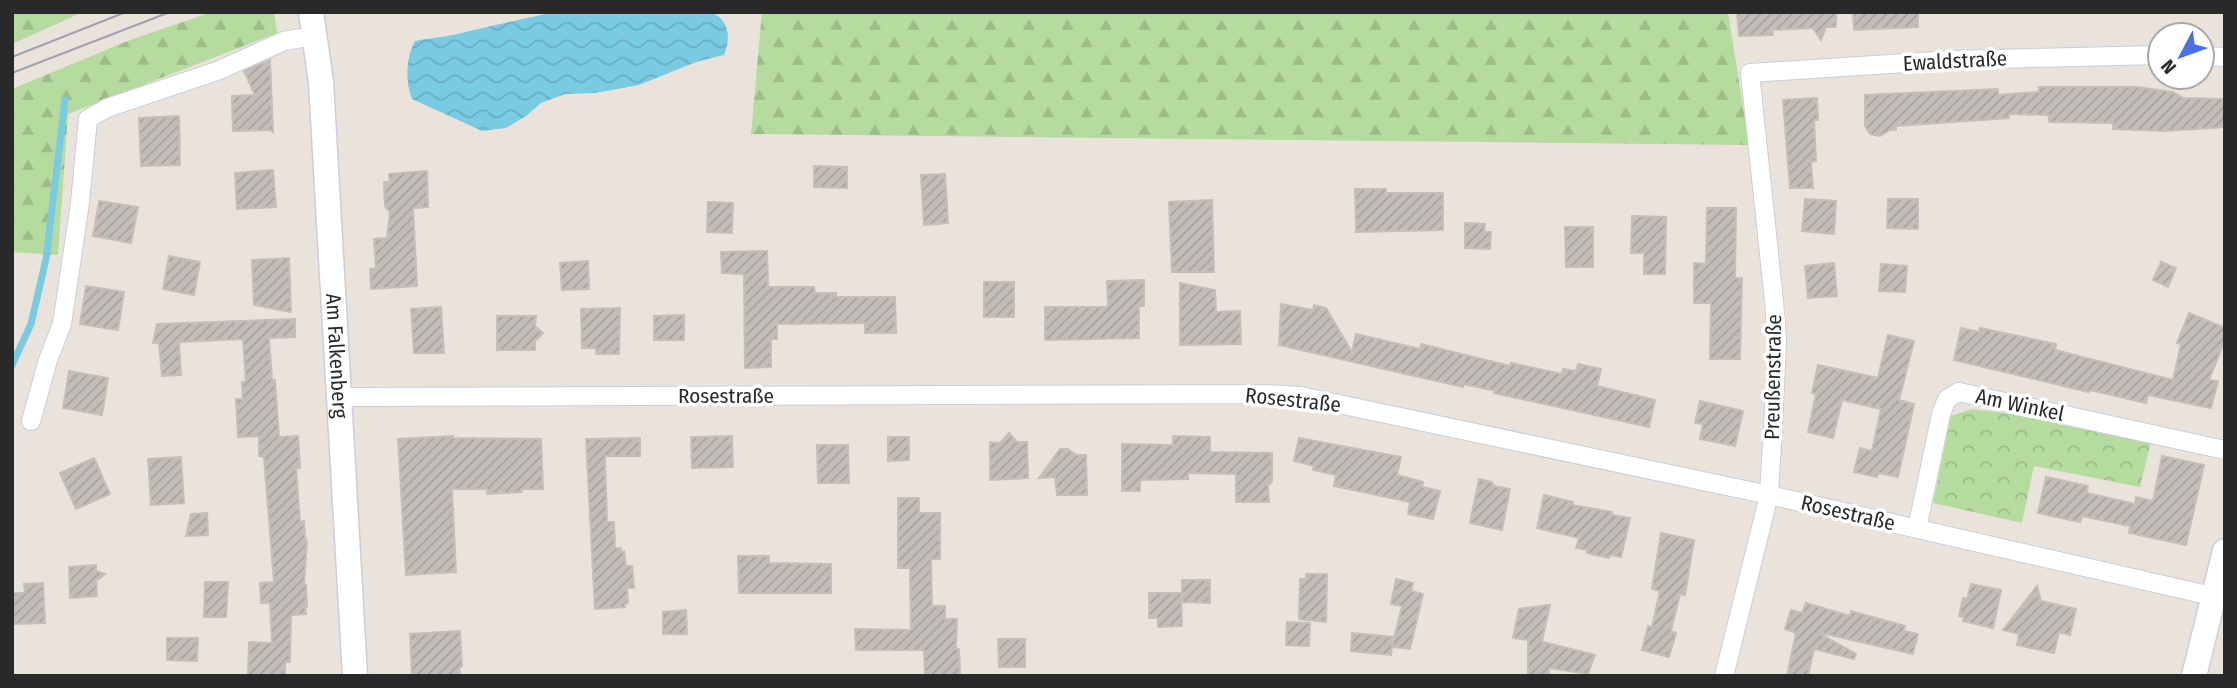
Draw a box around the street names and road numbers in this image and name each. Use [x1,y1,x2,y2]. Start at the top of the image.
street label: Ewaldstraße [1902,45,2008,77]
street label: Am Falkenberg [320,293,353,419]
street label: Preußenstraße [1759,314,1787,440]
street label: Rosestraße [1244,382,1342,418]
street label: Rosestraße [678,383,774,409]
street label: Am Winkel [1973,383,2067,427]
street label: Rosestraße [1798,490,1898,536]

